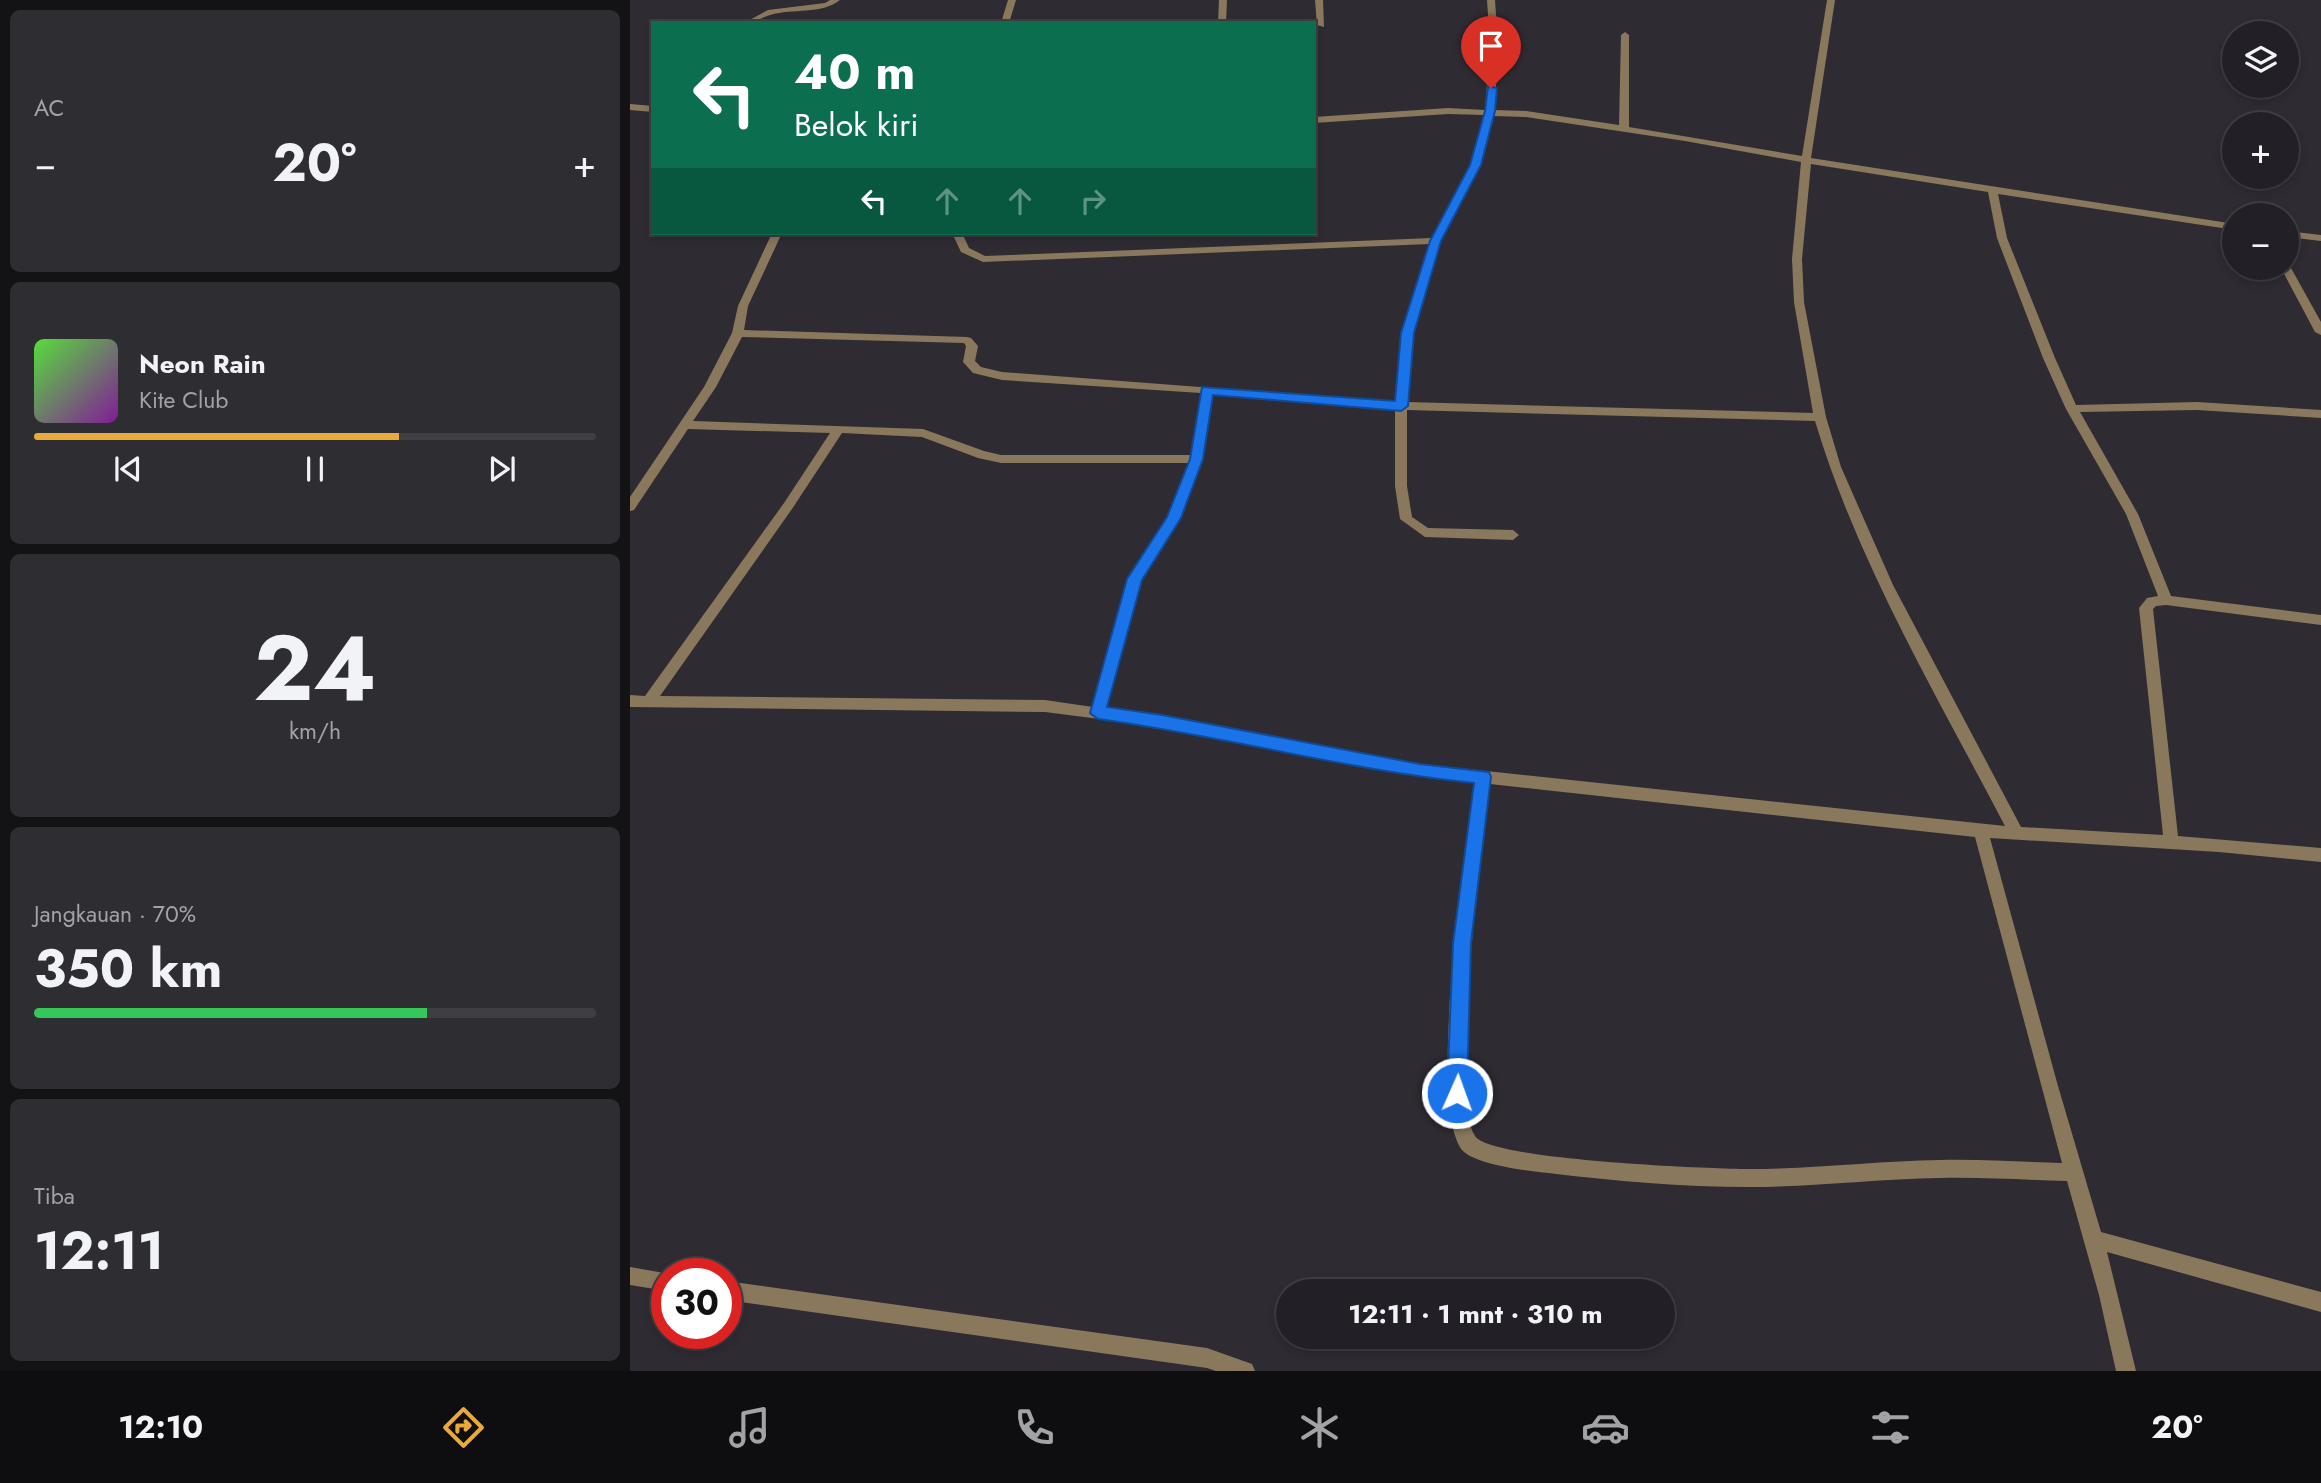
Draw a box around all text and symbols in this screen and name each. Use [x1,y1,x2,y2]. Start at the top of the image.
pin [1461,16,1521,88]
map controls [2222,21,2299,280]
button: layers [2222,21,2299,98]
icon: arrive [1472,27,1510,65]
text: 40 m [794,37,916,107]
icon: left [679,49,770,140]
text: AC [34,91,64,125]
text: Belok kiri [794,102,919,148]
button: + [2222,112,2299,189]
text: 20° [273,125,357,201]
text: − [34,136,56,191]
text: + [573,136,596,191]
icon: left [855,182,893,220]
icon: ahead [928,182,966,220]
icon: ahead [1001,182,1039,220]
icon: right [1074,182,1112,220]
button: − [2222,203,2299,280]
text: Neon Rain [139,345,266,383]
text: Kite Club [139,383,228,417]
icon: previous [109,450,147,488]
icon: pause [296,450,334,488]
icon: next [483,450,521,488]
text: 24 [253,603,377,734]
text: km/h [289,714,341,748]
text: Jangkauan · 70% [34,897,196,931]
text: 350 km [34,931,223,1007]
position arrow [1420,1056,1494,1130]
text: Tiba [34,1179,75,1213]
text: 12:11 [34,1213,164,1289]
speed limit sign: 30 [651,1258,742,1349]
text: 12:11 · 1 mnt · 310 m [1348,1295,1603,1333]
icon: directions [439,1403,488,1452]
icon: music [725,1403,774,1452]
icon: phone [1010,1403,1059,1452]
icon: climate [1295,1403,1344,1452]
icon: car [1581,1403,1630,1452]
icon: filters [1866,1403,1915,1452]
text: 12:10 [118,1404,203,1450]
text: 20° [2151,1404,2203,1450]

